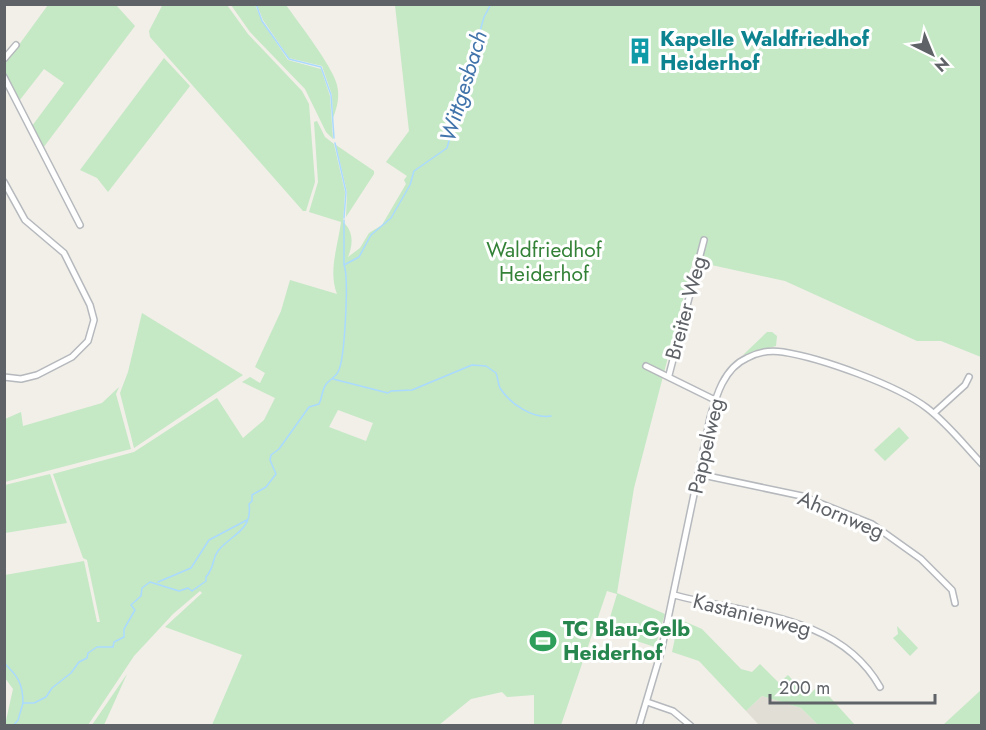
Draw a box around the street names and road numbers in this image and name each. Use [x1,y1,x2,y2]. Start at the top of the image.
street label: Breiter Weg [658,253,714,363]
street label: Pappelweg [680,395,732,497]
street label: Ahornweg [793,483,889,547]
street label: Kastanienweg [690,586,814,644]

